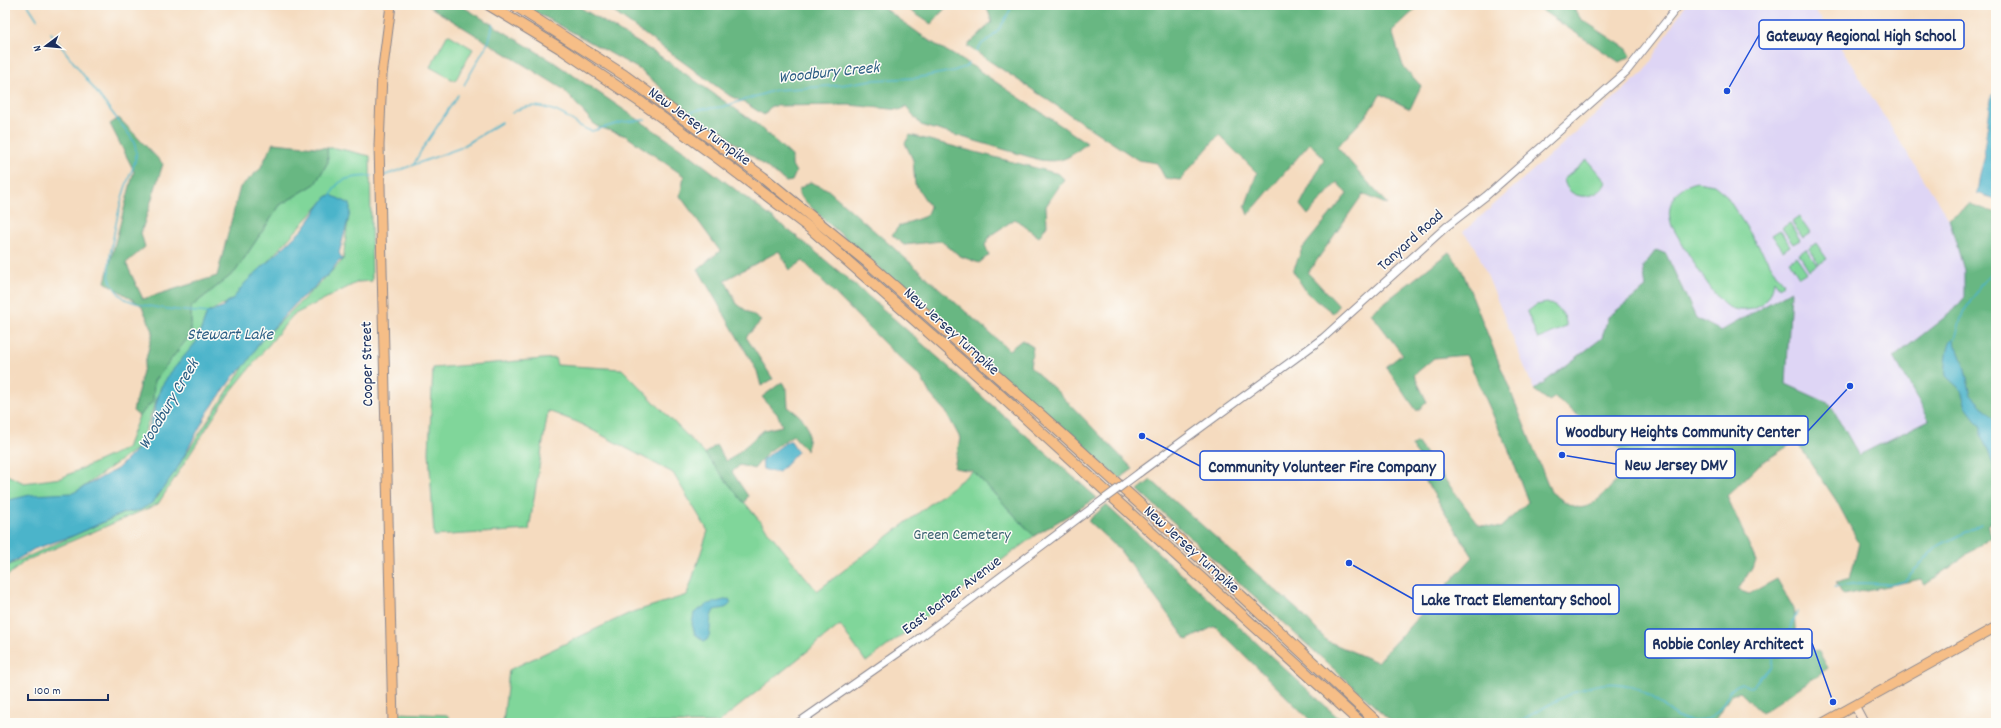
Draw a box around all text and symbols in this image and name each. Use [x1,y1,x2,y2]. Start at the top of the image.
callout: Gateway Regional High School [1759,20,1964,49]
north arrow [26,26,66,66]
text: Gateway Regional High School [1766,26,1957,50]
text: N [30,43,47,53]
water label: Woodbury Creek [777,57,883,91]
street label: New Jersey Turnpike [643,82,755,172]
street label: Tanyard Road [1373,205,1449,277]
street label: New Jersey Turnpike [898,283,1004,381]
street label: Cooper Street [356,321,380,407]
water label: Stewart Lake [187,324,275,348]
water label: Woodbury Creek [134,354,207,455]
callout: Woodbury Heights Community Center [1557,416,1808,445]
text: Woodbury Heights Community Center [1566,422,1801,446]
callout: New Jersey DMV [1616,449,1735,478]
callout: Community Volunteer Fire Company [1200,451,1444,480]
text: New Jersey DMV [1624,455,1728,479]
text: Community Volunteer Fire Company [1208,457,1437,481]
street label: New Jersey Turnpike [1138,501,1244,599]
park label: Green Cemetery [913,524,1011,547]
street label: East Barber Avenue [897,551,1007,641]
callout: Lake Tract Elementary School [1413,585,1619,614]
text: Lake Tract Elementary School [1421,590,1612,614]
callout: Robbie Conley Architect [1645,629,1812,658]
text: Robbie Conley Architect [1652,634,1804,658]
scale bar [28,676,108,702]
text: 100 m [34,683,61,700]

